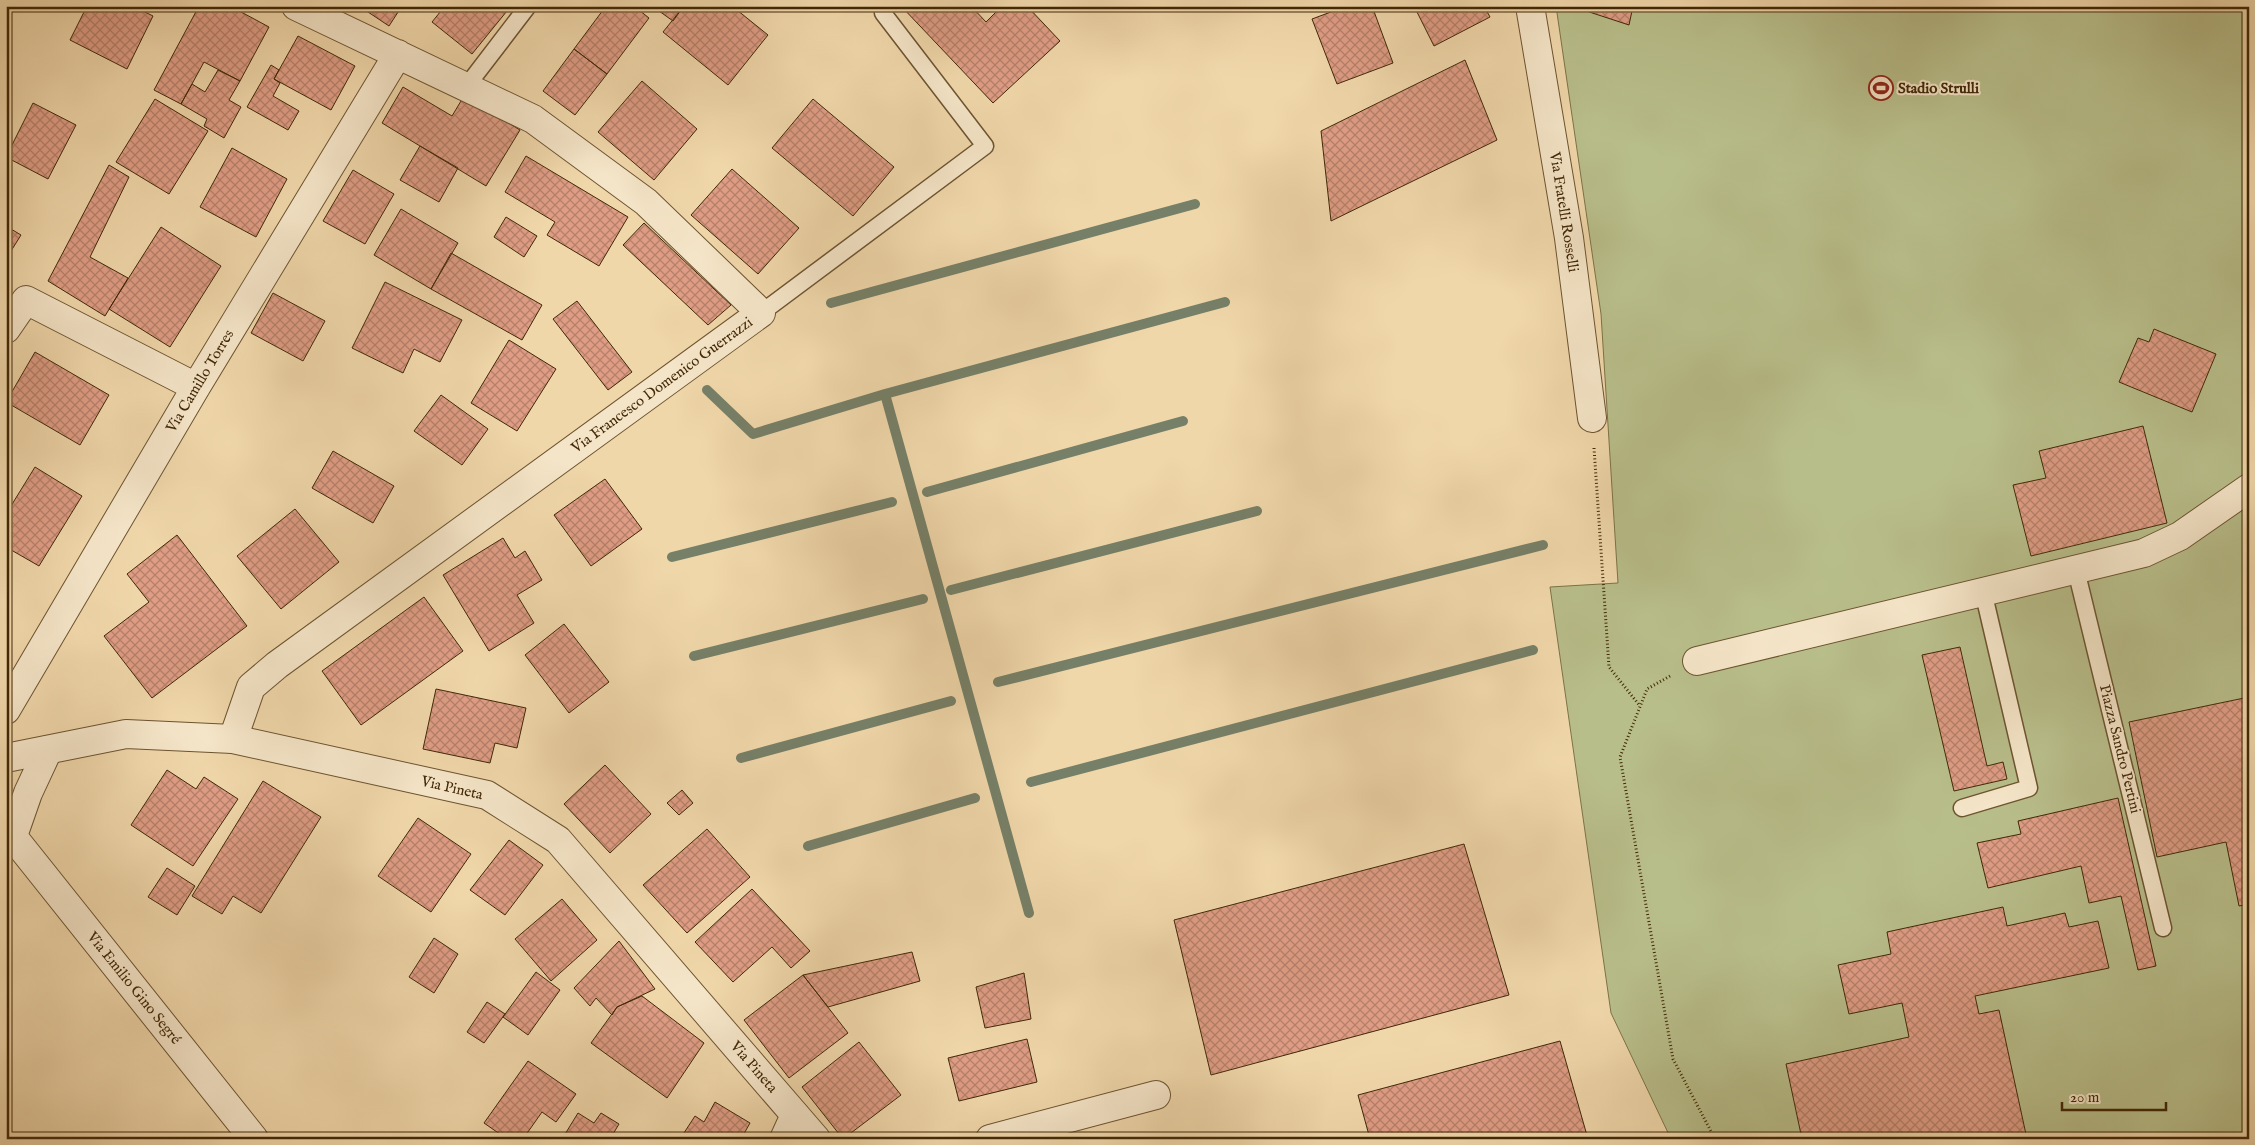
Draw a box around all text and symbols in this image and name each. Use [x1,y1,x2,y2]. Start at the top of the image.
sports icon: Stadio Strulli [1868,75,1894,101]
place label: Stadio Strulli [1898,79,1979,98]
street label: Via Fratelli Rosselli [1545,150,1583,274]
street label: Via Francesco Domenico Guerrazzi [567,313,756,458]
street label: Via Camillo Torres [161,326,238,437]
street label: Piazza Sandro Pertini [2095,683,2145,815]
street label: Via Pineta [418,771,485,804]
street label: Via Emilio Gino Segré [82,927,185,1048]
street label: Via Pineta [726,1036,782,1097]
scale bar [2062,1080,2166,1112]
text: 20 m [2070,1088,2100,1107]

